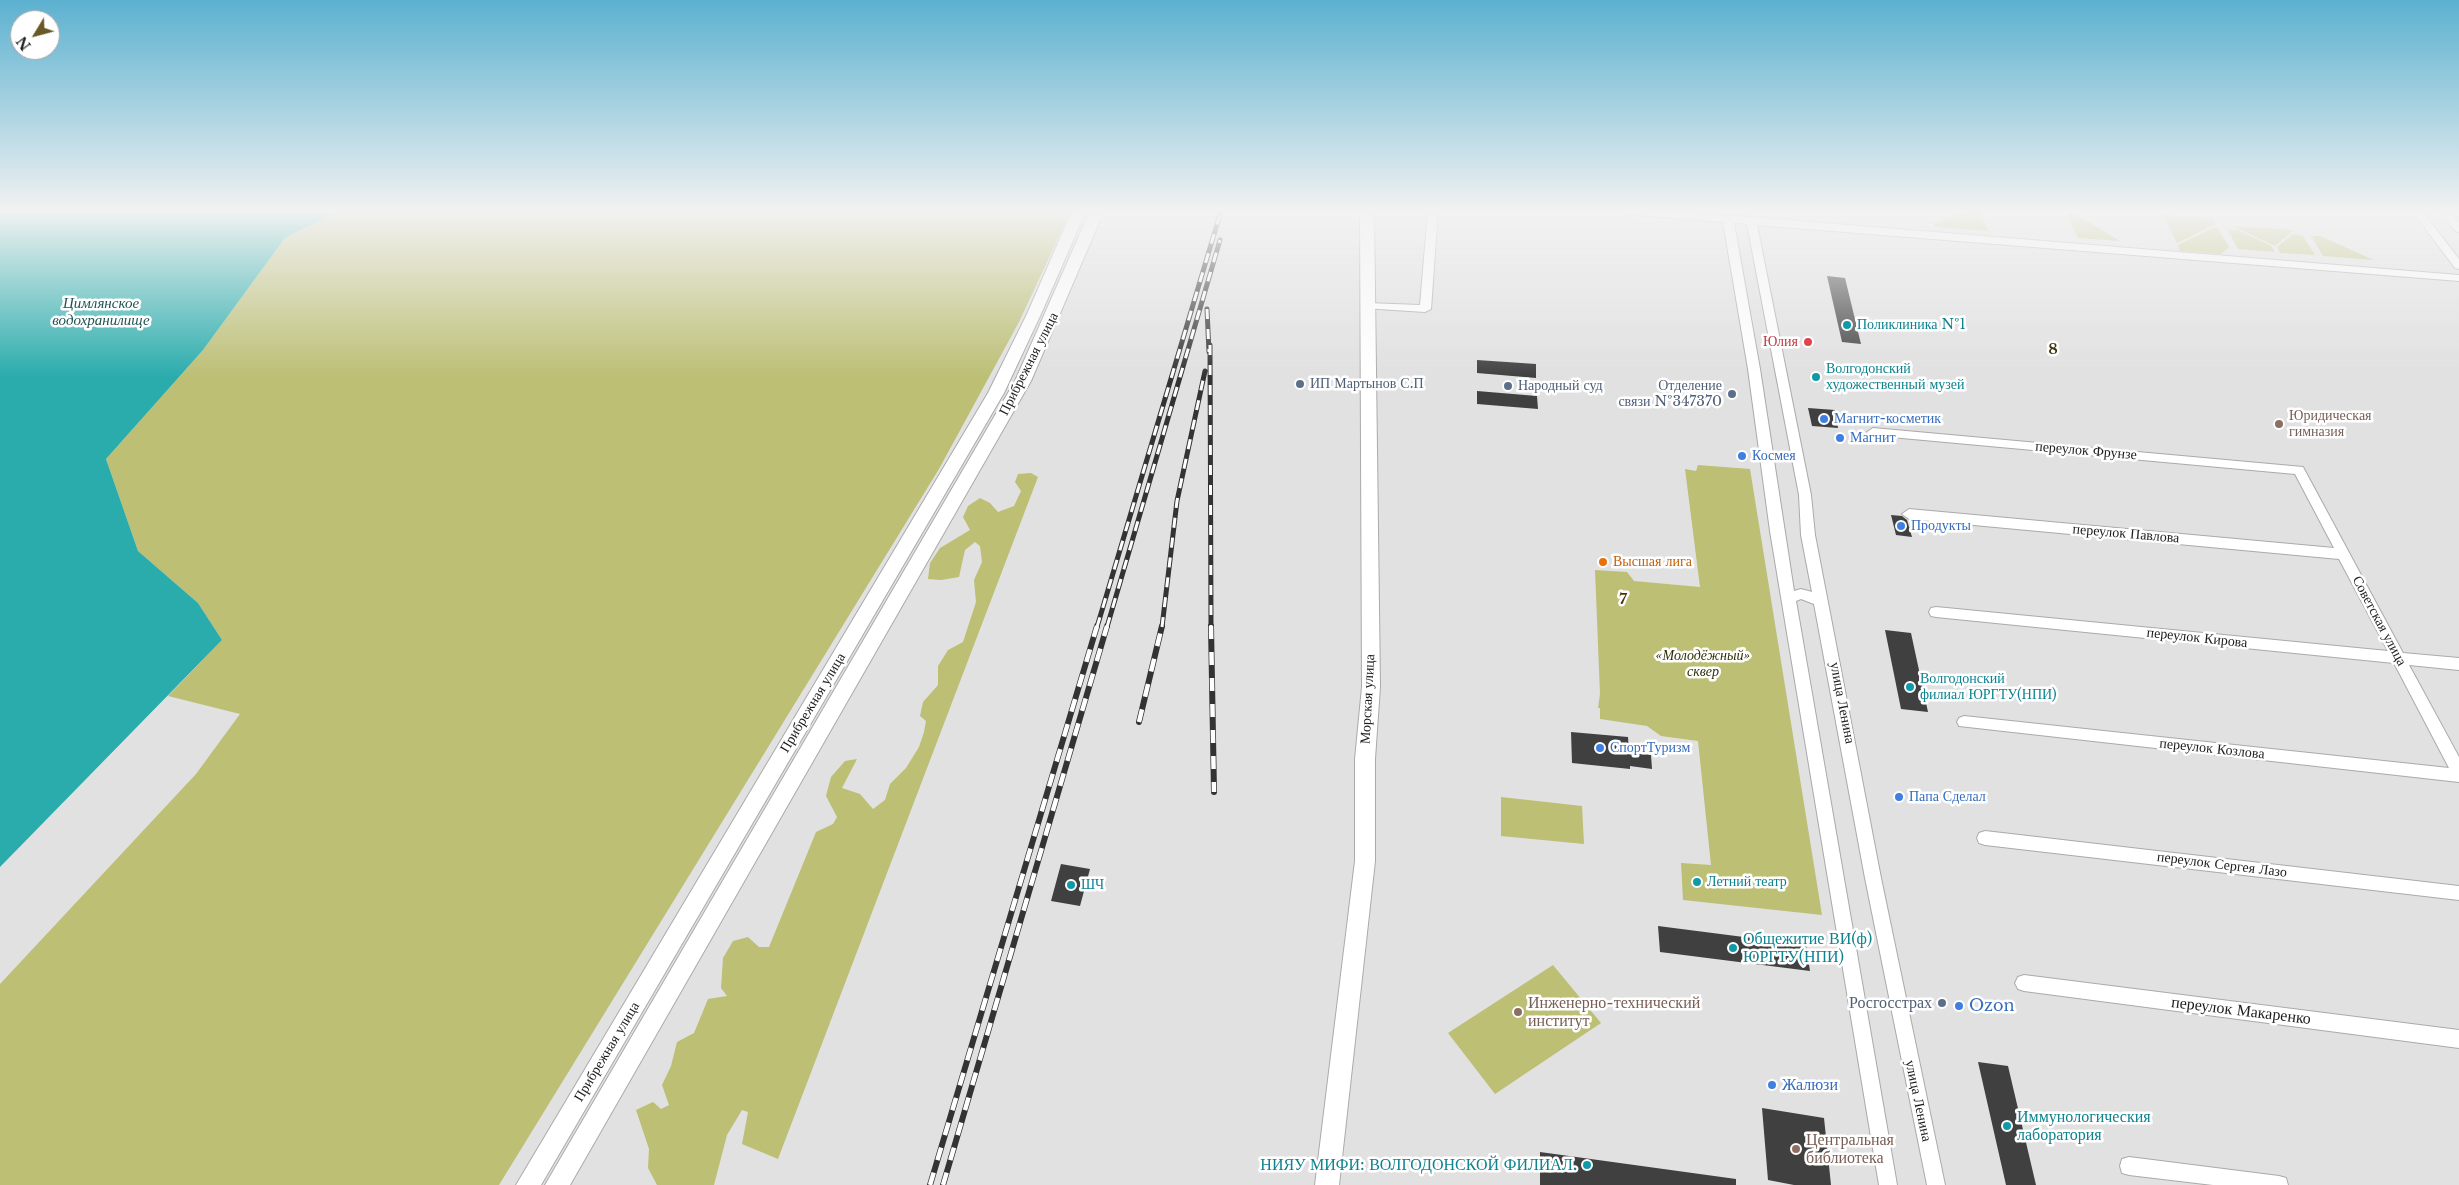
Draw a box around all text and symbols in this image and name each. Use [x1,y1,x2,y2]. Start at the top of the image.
north arrow [10,10,60,60]
text: N [13,33,35,54]
water label: Цимлянское водохранилище [52,295,150,330]
street label: Прибрежная улица [996,310,1062,418]
place label: Поликлиника №1 [1857,317,1966,333]
marker: Поликлиника №1 [1841,319,1853,331]
place label: Юлия [1763,334,1798,350]
marker: Юлия [1802,336,1814,348]
district label: 8 [2048,341,2058,359]
place label: Волгодонский художественный музей [1826,361,1964,394]
marker: Волгодонский художественный музей [1810,371,1822,383]
place label: ИП Мартынов С.П [1310,376,1424,392]
marker: ИП Мартынов С.П [1294,378,1306,390]
place label: Народный суд [1518,378,1603,394]
place label: Отделение связи №347370 [1618,378,1722,411]
marker: Народный суд [1502,380,1514,392]
marker: Отделение связи №347370 [1726,388,1738,400]
place label: Юридическая гимназия [2289,408,2372,441]
place label: Магнит-косметик [1834,411,1941,427]
marker: Магнит-косметик [1818,413,1830,425]
marker: Юридическая гимназия [2273,418,2285,430]
place label: Магнит [1850,430,1896,446]
marker: Магнит [1834,432,1846,444]
street label: переулок Фрунзе [2035,438,2137,464]
place label: Космея [1752,448,1796,464]
marker: Космея [1736,450,1748,462]
place label: Продукты [1911,518,1971,534]
marker: Продукты [1895,520,1907,532]
street label: переулок Павлова [2072,521,2180,547]
place label: Высшая лига [1613,554,1692,570]
marker: Высшая лига [1597,556,1609,568]
street label: Советская улица [2348,573,2410,669]
district label: 7 [1619,591,1627,609]
street label: переулок Кирова [2146,624,2248,652]
park label: «Молодёжный» сквер [1656,648,1750,680]
street label: Прибрежная улица [777,650,849,756]
street label: Морская улица [1357,654,1379,744]
street label: улица Ленина [1826,661,1858,745]
place label: Волгодонский филиал ЮРГТУ(НПИ) [1920,671,2057,704]
marker: Волгодонский филиал ЮРГТУ(НПИ) [1904,681,1916,693]
street label: переулок Козлова [2159,735,2265,763]
place label: СпортТуризм [1610,740,1690,756]
marker: СпортТуризм [1594,742,1606,754]
place label: Папа Сделал [1909,789,1986,805]
marker: Папа Сделал [1893,791,1905,803]
street label: переулок Сергея Лазо [2156,849,2288,881]
place label: Летний театр [1707,874,1787,890]
marker: Летний театр [1691,876,1703,888]
place label: ШЧ [1081,877,1104,893]
marker: ШЧ [1065,879,1077,891]
place label: Общежитие ВИ(ф) ЮРГТУ(НПИ) [1743,929,1872,967]
marker: Общежитие ВИ(ф) ЮРГТУ(НПИ) [1727,942,1739,954]
place label: Инженерно-технический институт [1528,993,1700,1031]
place label: Росгосстрах [1849,993,1932,1013]
street label: переулок Макаренко [2170,993,2312,1029]
place label: Ozon [1969,996,2014,1016]
marker: Росгосстрах [1936,997,1948,1009]
street label: Прибрежная улица [571,999,643,1105]
marker: Ozon [1953,1000,1965,1012]
marker: Инженерно-технический институт [1512,1006,1524,1018]
street label: улица Ленина [1901,1059,1935,1143]
place label: Жалюзи [1782,1075,1838,1095]
marker: Жалюзи [1766,1079,1778,1091]
place label: Иммунологическия лаборатория [2017,1107,2151,1145]
marker: Иммунологическия лаборатория [2001,1120,2013,1132]
place label: Центральная библиотека [1806,1130,1894,1168]
marker: Центральная библиотека [1790,1143,1802,1155]
place label: НИЯУ МИФИ: ВОЛГОДОНСКОЙ ФИЛИАЛ. [1260,1155,1577,1175]
marker: НИЯУ МИФИ: ВОЛГОДОНСКОЙ ФИЛИАЛ. [1581,1159,1593,1171]

